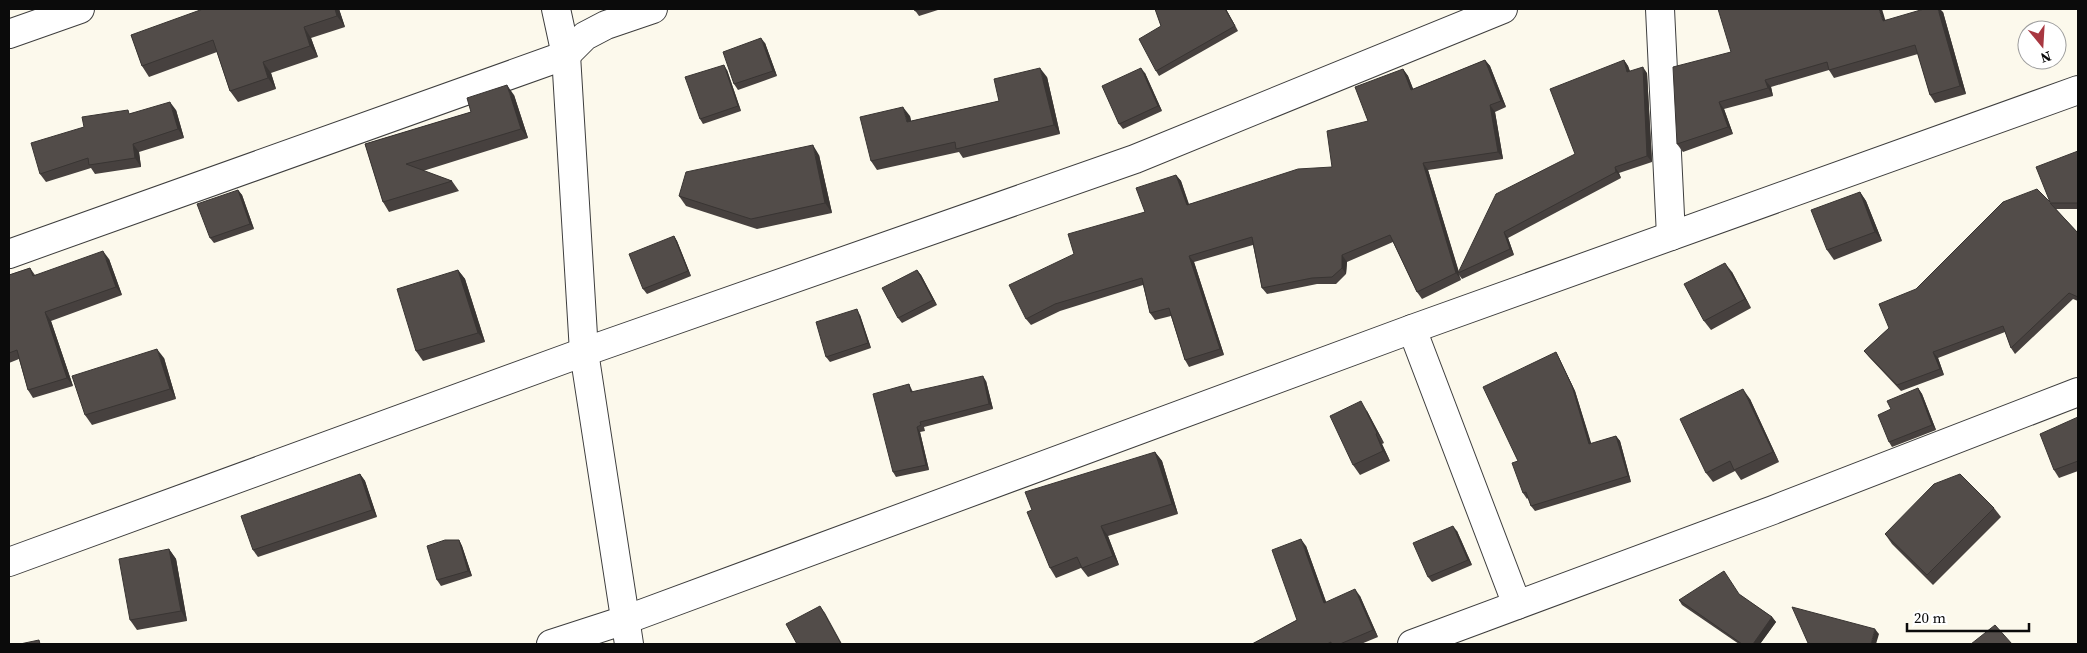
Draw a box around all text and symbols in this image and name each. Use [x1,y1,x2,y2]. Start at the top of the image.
north arrow [2017,20,2067,70]
text: N [2038,46,2054,68]
scale bar [1907,600,2030,632]
text: 20 m [1914,607,1946,628]

